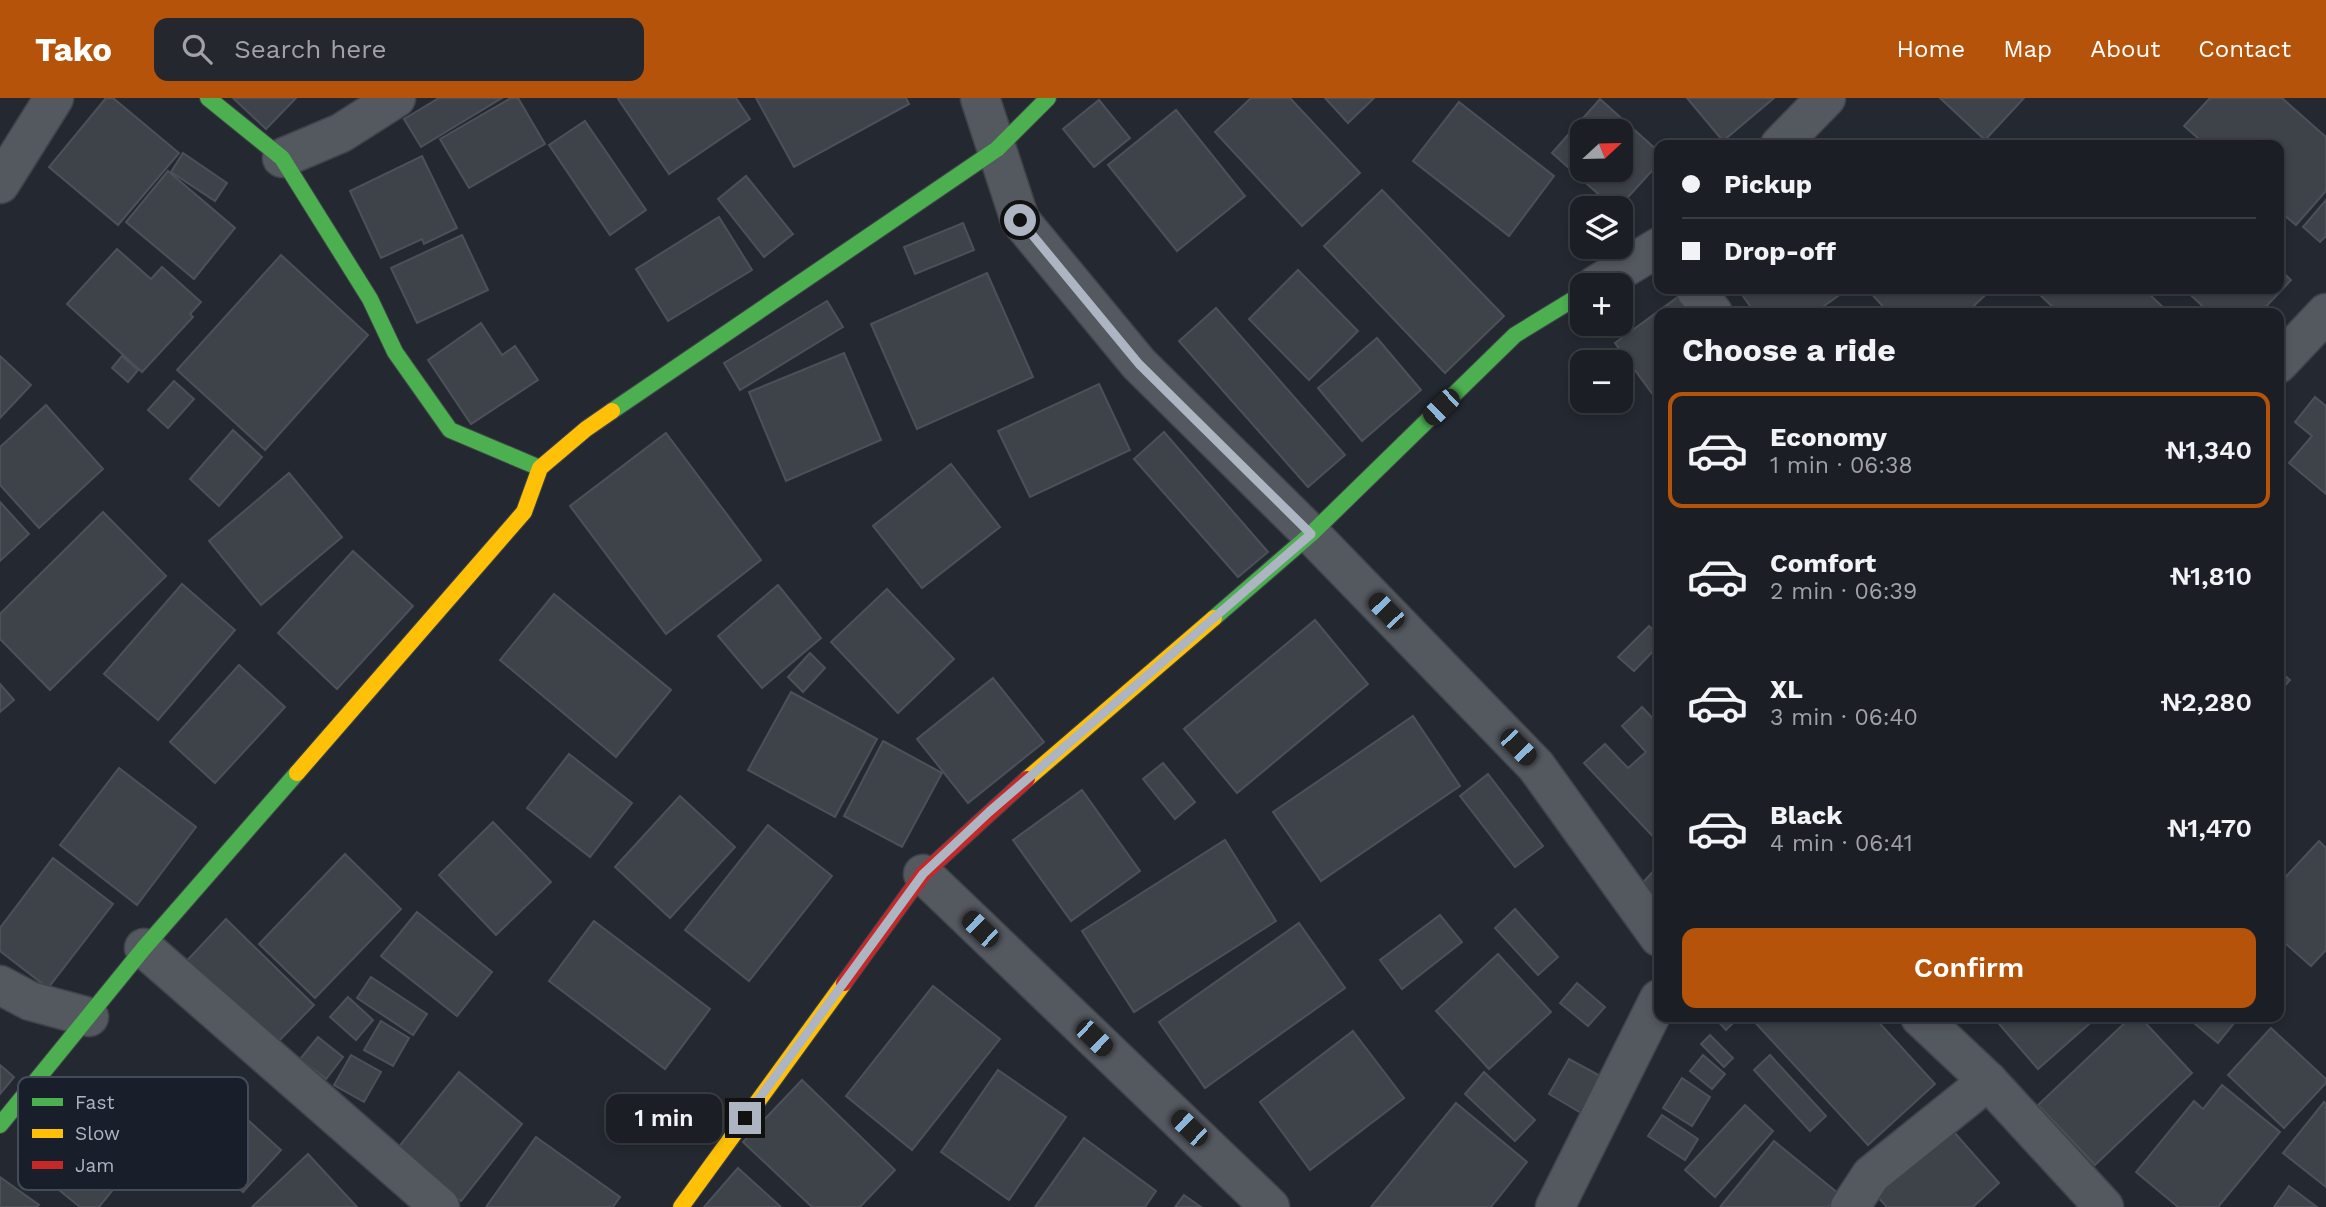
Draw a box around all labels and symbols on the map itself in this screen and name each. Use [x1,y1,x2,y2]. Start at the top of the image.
north arrow [1570,119,1633,182]
route start [1004,204,1036,236]
car [1419,385,1464,429]
car [1364,589,1409,633]
car [1496,725,1541,769]
car [958,907,1003,951]
car [1072,1016,1117,1060]
legend [18,1077,248,1190]
text: Fast [75,1091,114,1114]
callout: 1 min [605,1094,720,1142]
route end [729,1102,761,1134]
car [1167,1106,1212,1150]
text: Slow [75,1122,120,1145]
text: Jam [75,1154,114,1177]

